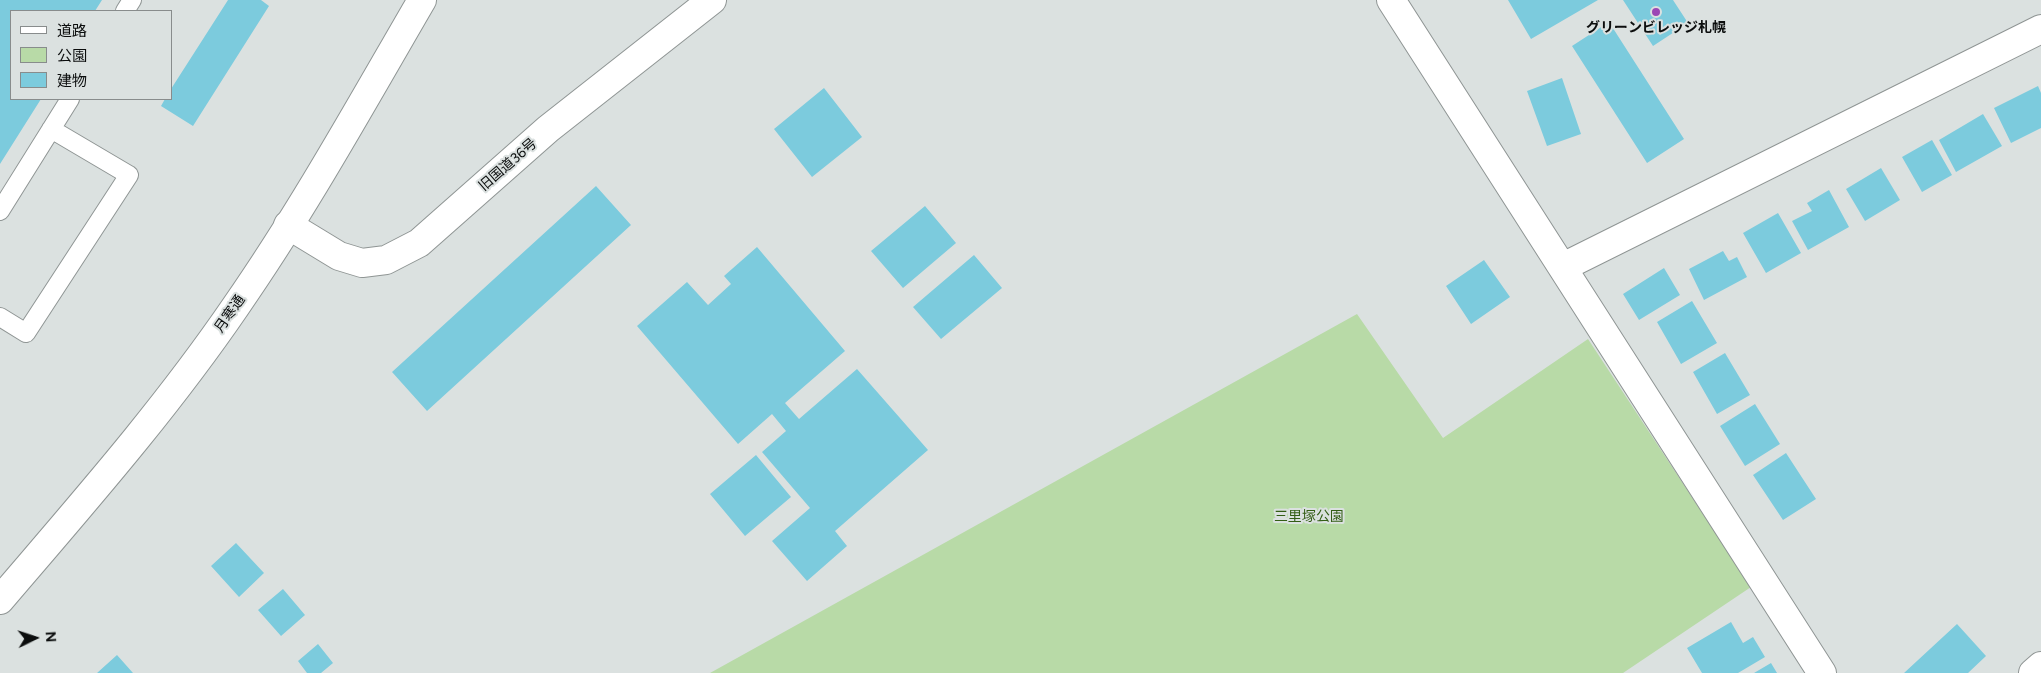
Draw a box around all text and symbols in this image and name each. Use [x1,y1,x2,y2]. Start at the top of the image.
marker: グリーンビレッジ札幌 [1650,6,1662,18]
legend [10,10,172,100]
place label: グリーンビレッジ札幌 [1586,20,1726,36]
text: 道路 [57,22,87,40]
text: 公園 [57,47,87,65]
text: 建物 [57,72,87,90]
street label: 旧国道36号 [475,135,541,195]
street label: 月寒通 [211,292,249,336]
park label: 三里塚公園 [1274,509,1344,525]
north arrow [10,613,60,663]
text: N [42,631,59,643]

